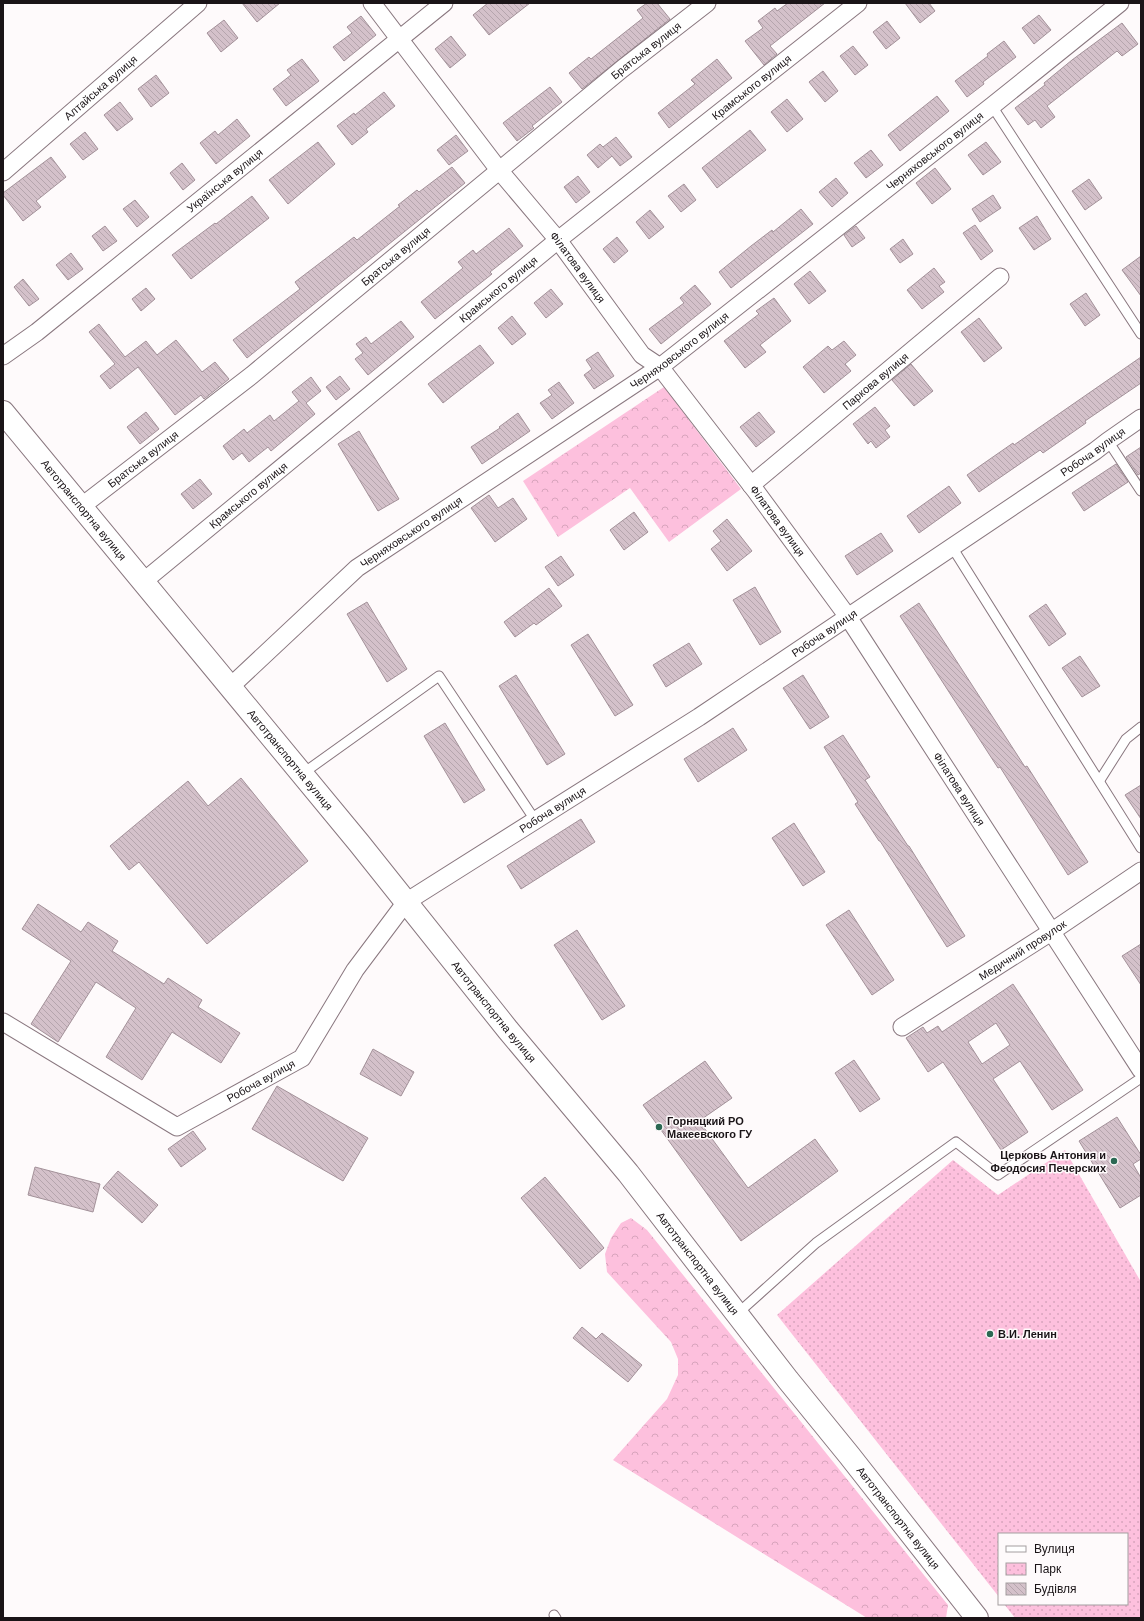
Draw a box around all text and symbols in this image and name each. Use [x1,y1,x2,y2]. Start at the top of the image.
street label: Братська вулиця [609,20,683,82]
street label: Крамського вулиця [710,52,793,122]
street label: Алтайська вулиця [62,53,139,122]
street label: Черняховського вулиця [884,109,986,193]
street label: Українська вулиця [184,146,265,214]
street label: Братська вулиця [359,224,432,288]
street label: Філатова вулиця [548,229,608,305]
street label: Крамського вулиця [457,254,540,325]
street label: Черняховського вулиця [628,310,731,391]
street label: Паркова вулиця [840,350,911,412]
street label: Робоча вулиця [1058,425,1127,478]
street label: Братська вулиця [106,428,180,490]
street label: Автотранспортна вулиця [39,457,129,563]
street label: Крамського вулиця [207,460,290,531]
street label: Філатова вулиця [748,483,807,559]
street label: Черняховського вулиця [358,494,464,570]
street label: Робоча вулиця [789,607,859,659]
street label: Автотранспортна вулиця [245,707,335,812]
street label: Філатова вулиця [931,750,987,828]
street label: Робоча вулиця [517,784,588,835]
street label: Медичний провулок [977,917,1069,982]
street label: Автотранспортна вулиця [449,959,538,1065]
street label: Робоча вулиця [225,1057,297,1104]
place label: Горняцкий РО Макеевского ГУ [667,1115,752,1140]
marker: Горняцкий РО Макеевского ГУ [654,1122,664,1132]
place label: Церковь Антония и Феодосия Печерских [991,1149,1107,1174]
marker: Церковь Антония и Феодосия Печерских [1109,1156,1119,1166]
street label: Автотранспортна вулиця [654,1210,741,1317]
place label: В.И. Ленин [998,1328,1057,1340]
marker: В.И. Ленин [985,1329,995,1339]
street label: Автотранспортна вулиця [855,1464,942,1571]
legend [998,1533,1128,1605]
text: Вулиця [1034,1542,1075,1556]
text: Парк [1034,1562,1062,1576]
text: Будівля [1034,1582,1076,1596]

